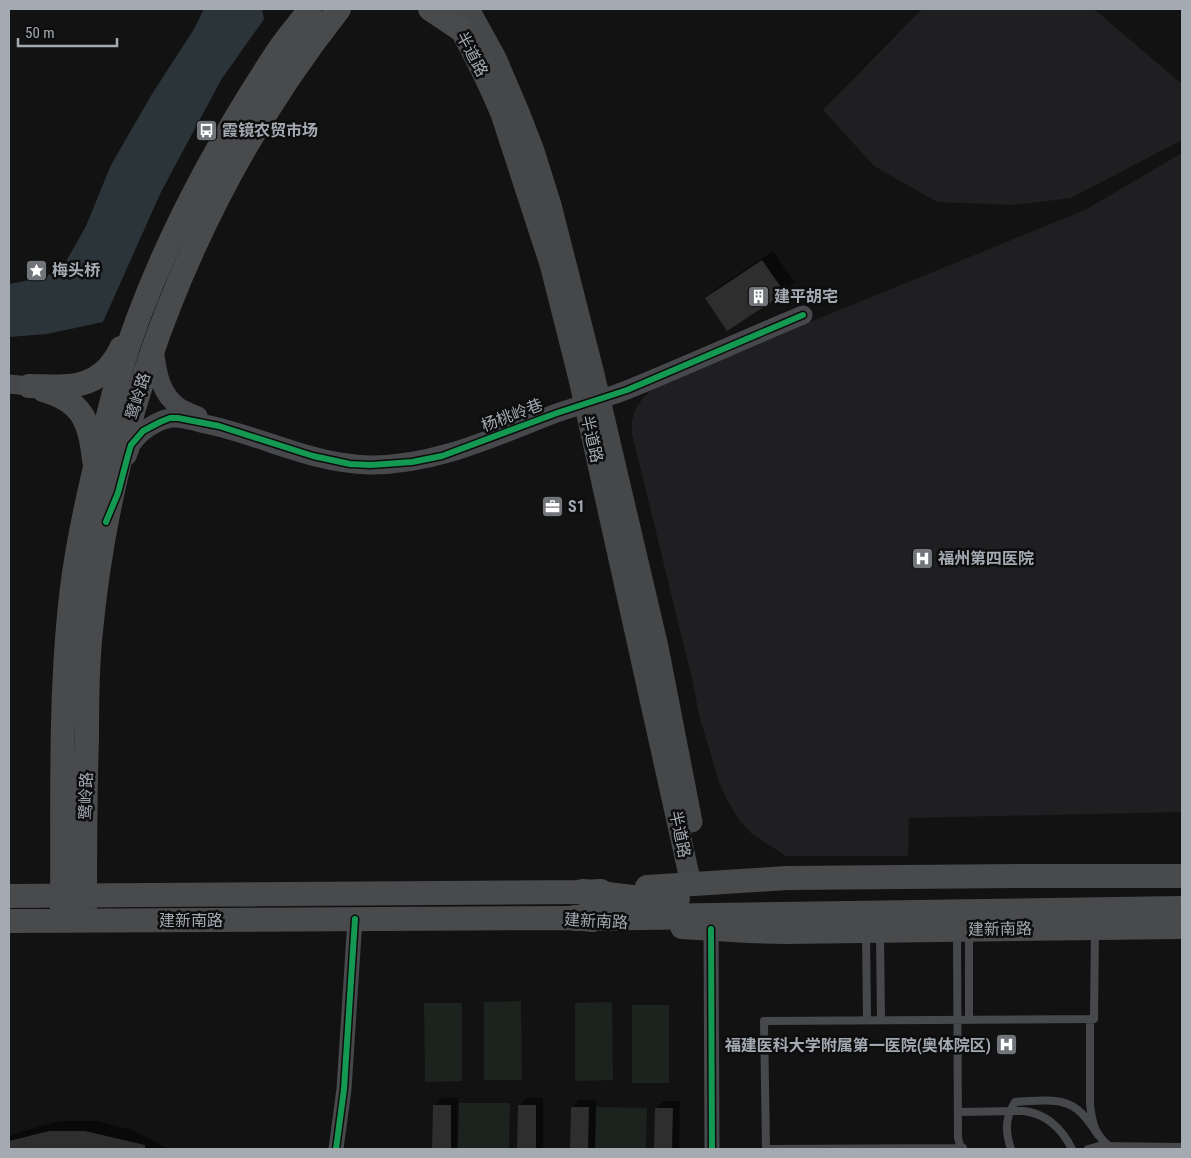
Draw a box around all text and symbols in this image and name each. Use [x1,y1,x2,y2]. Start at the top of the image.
scale bar [18,15,116,47]
text: 50 m [25,24,55,42]
street label: 半道路 [452,28,492,80]
bus stop icon: 霞镜农贸市场 [194,118,218,142]
place label: 霞镜农贸市场 [222,121,318,140]
place icon: 梅头桥 [24,258,48,282]
place label: 梅头桥 [52,261,101,280]
building icon: 建平胡宅 [746,284,770,308]
place label: 建平胡宅 [774,287,838,306]
street label: 鹭岭路 [122,370,154,422]
street label: 杨桃岭巷 [479,395,545,435]
street label: 半道路 [577,413,607,465]
office icon: S1 [540,494,564,518]
place label: S1 [568,497,585,516]
hospital icon: 福州第四医院 [910,546,934,570]
place label: 福州第四医院 [938,549,1034,568]
street label: 鹭岭路 [76,772,96,820]
street label: 半道路 [666,809,694,859]
street label: 建新南路 [564,910,628,932]
street label: 建新南路 [159,911,223,930]
street label: 建新南路 [968,919,1032,939]
hospital icon: 福建医科大学附属第一医院(奥体院区) [995,1033,1019,1057]
place label: 福建医科大学附属第一医院(奥体院区) [725,1036,991,1055]

